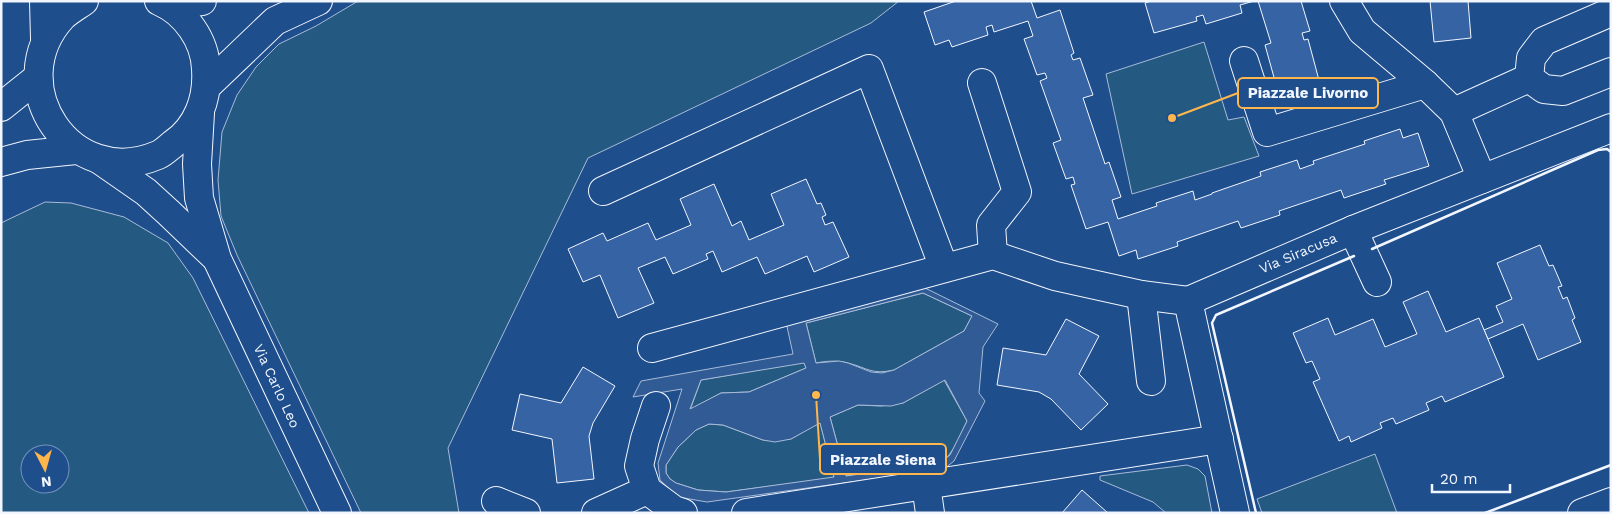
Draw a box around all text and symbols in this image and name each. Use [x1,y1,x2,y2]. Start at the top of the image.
callout: Piazzale Livorno [1238,78,1378,108]
text: Piazzale Livorno [1248,84,1368,102]
street label: Via Siracusa [1257,229,1339,277]
street label: Via Carlo Leo [251,342,303,430]
north arrow [20,444,70,494]
callout: Piazzale Siena [820,444,946,474]
text: Piazzale Siena [830,451,936,469]
scale bar [1432,462,1510,494]
text: 20 m [1440,470,1478,488]
text: N [40,473,52,490]

